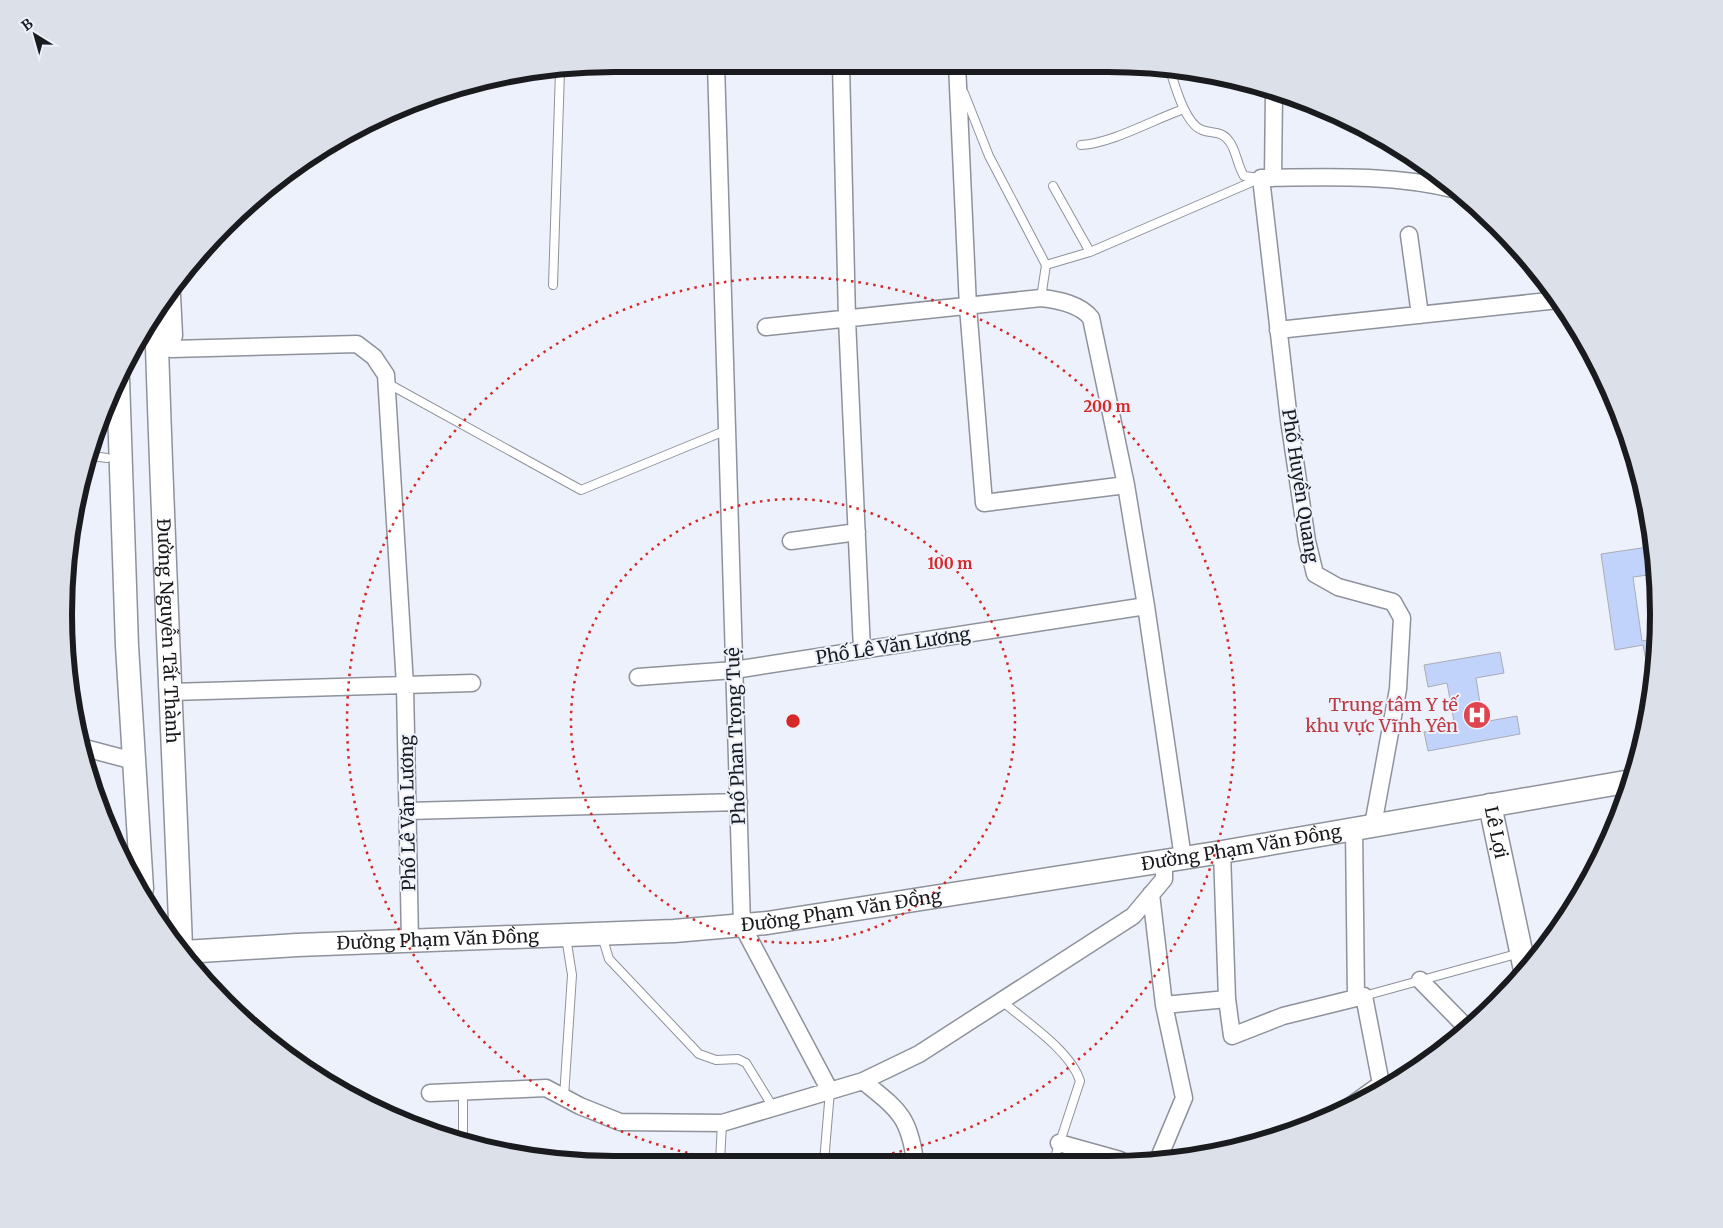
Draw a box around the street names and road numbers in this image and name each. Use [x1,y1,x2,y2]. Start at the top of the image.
street label: Phố Huyền Quang [1277,407,1324,565]
street label: Đường Nguyễn Tất Thành [152,518,185,744]
street label: Phố Lê Văn Lương [814,622,972,669]
street label: Phố Phan Trọng Tuệ [721,647,750,825]
street label: Phố Lê Văn Lương [395,735,420,891]
street label: Lê Lợi [1480,804,1513,861]
street label: Đường Phạm Văn Đồng [1140,819,1343,875]
street label: Đường Phạm Văn Đồng [740,884,943,936]
street label: Đường Phạm Văn Đồng [336,924,539,955]

